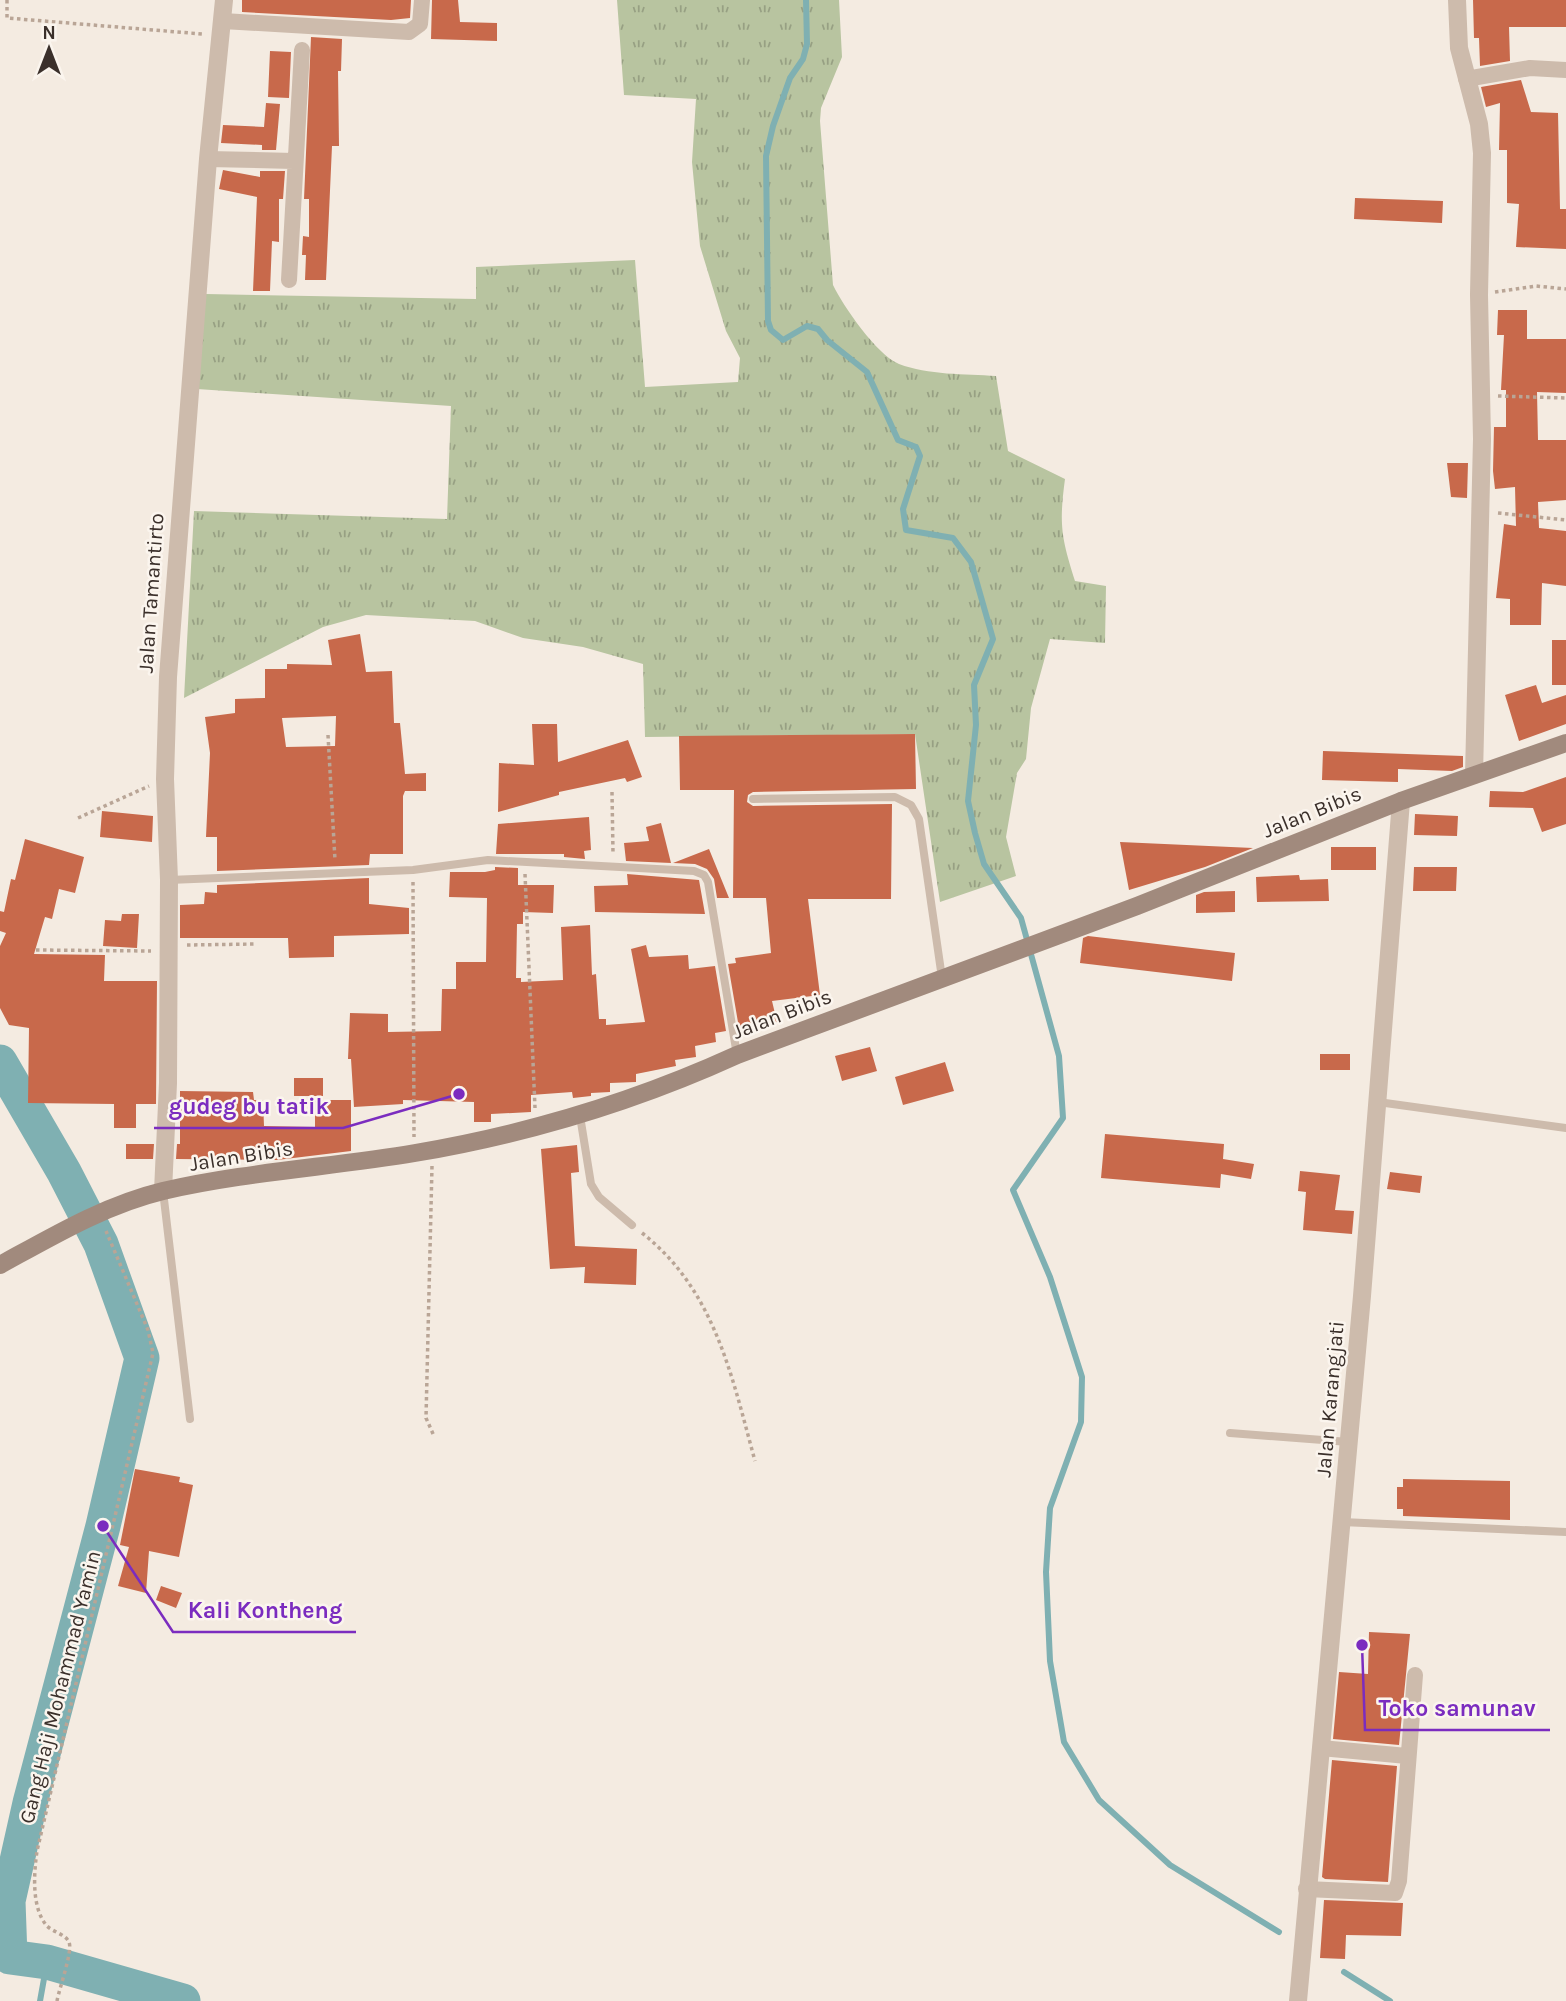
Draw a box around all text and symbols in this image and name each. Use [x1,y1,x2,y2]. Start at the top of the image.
north arrow [14,14,84,84]
text: N [42,22,56,44]
street label: Jalan Tamantirto [133,512,169,674]
street label: Jalan Bibis [1259,781,1365,843]
street label: Jalan Bibis [729,984,835,1044]
callout: gudeg bu tatik [154,1084,343,1128]
text: gudeg bu tatik [169,1093,330,1120]
street label: Jalan Bibis [188,1136,294,1176]
street label: Jalan Karangjati [1311,1320,1349,1478]
street label: Gang Haji Mohammad Yamin [14,1548,106,1826]
callout: Kali Kontheng [173,1588,356,1632]
text: Kali Kontheng [188,1597,342,1624]
callout: Toko samunav [1365,1686,1550,1730]
text: Toko samunav [1378,1695,1536,1722]

